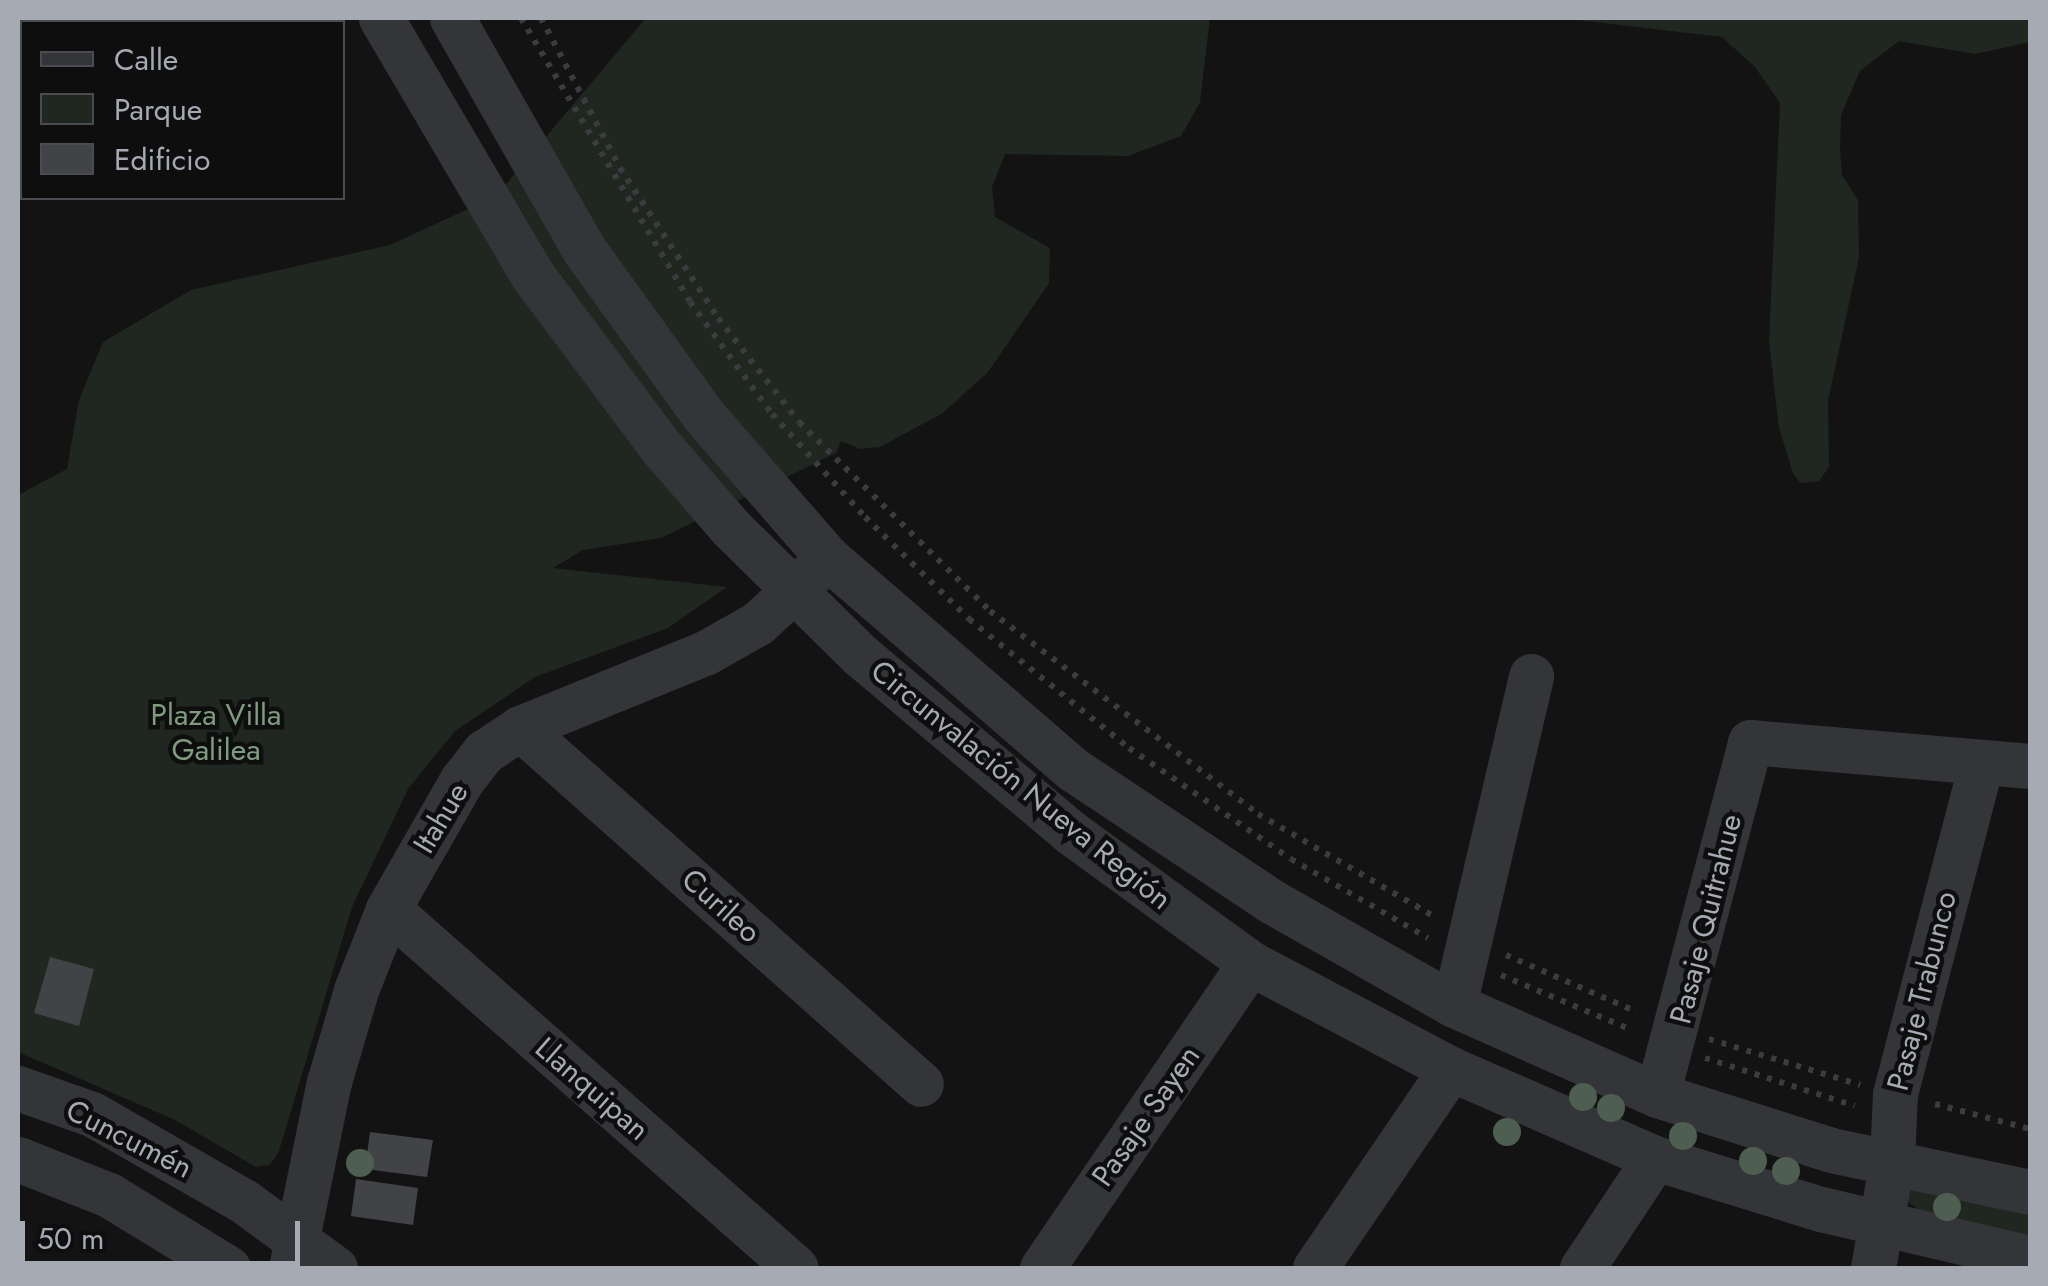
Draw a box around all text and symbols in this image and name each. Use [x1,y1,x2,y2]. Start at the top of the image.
legend [20,20,345,200]
text: Calle [114,38,178,81]
text: Parque [114,88,202,131]
text: Edificio [114,138,210,181]
street label: Circunvalación Nueva Región [864,653,1178,917]
park label: Plaza Villa Galilea [151,697,281,768]
street label: Itahue [406,776,476,860]
street label: Pasaje Quitrahue [1663,811,1749,1027]
street label: Curileo [674,861,768,951]
street label: Pasaje Trabunco [1880,888,1964,1094]
street label: Llanquipan [528,1030,656,1148]
street label: Pasaje Sayen [1084,1039,1208,1193]
street label: Cuncumén [60,1092,198,1186]
scale bar [25,1201,305,1263]
text: 50 m [37,1217,104,1260]

